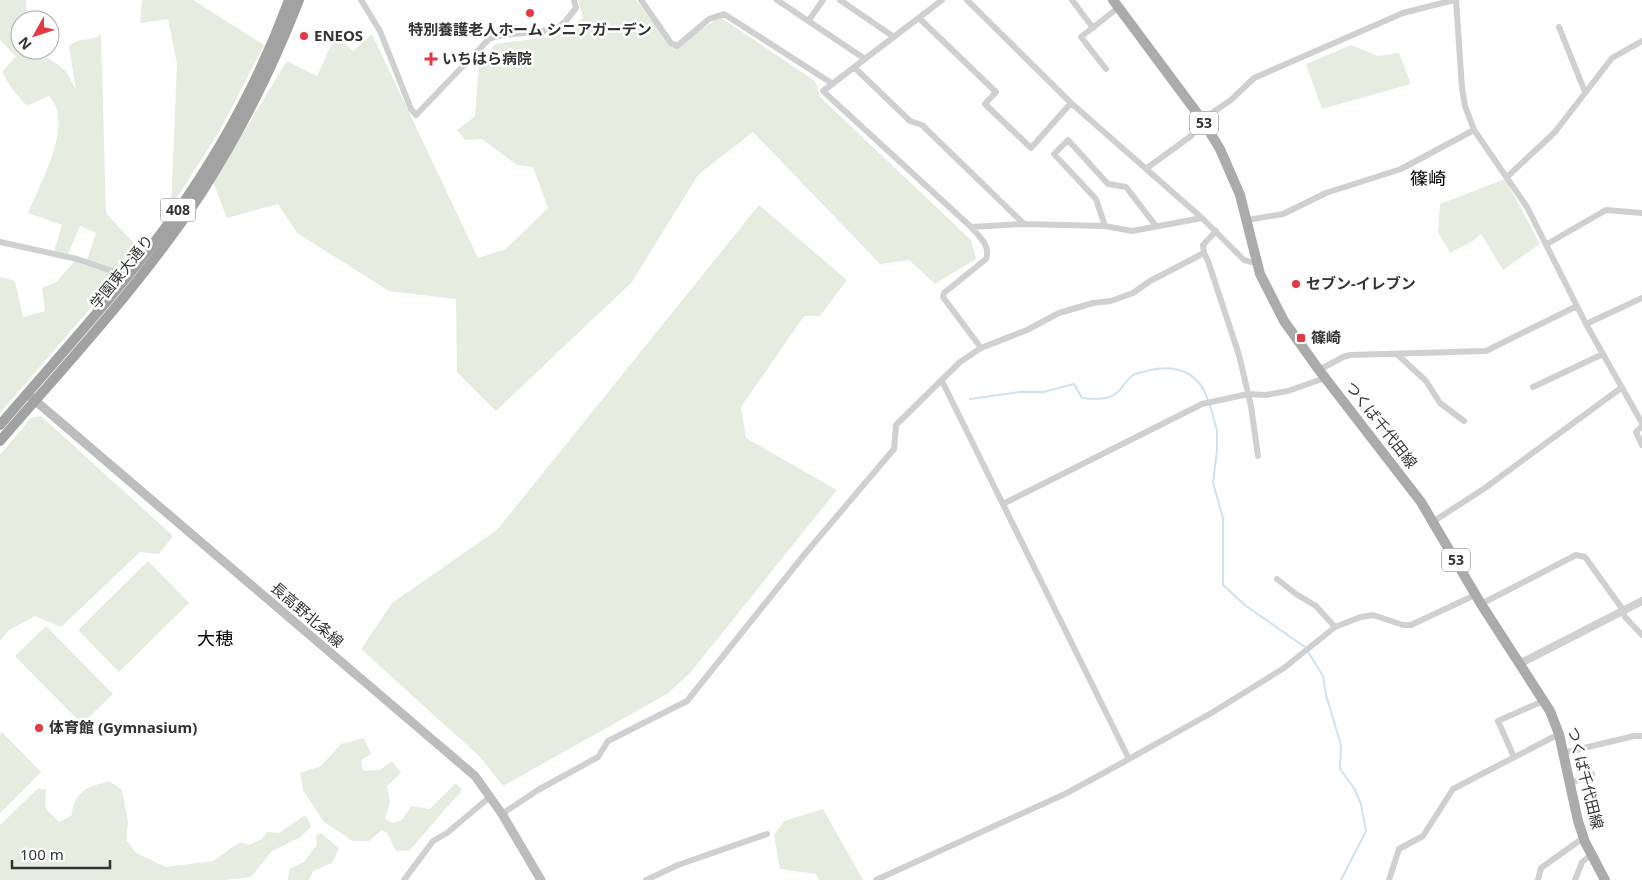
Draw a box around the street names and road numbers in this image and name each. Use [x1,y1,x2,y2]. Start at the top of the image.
road number: 53 [1190,112,1218,134]
road number: 408 [160,198,196,222]
street label: 学園東大通り [85,230,157,313]
street label: つくば千代田線 [1342,377,1422,472]
road number: 53 [1442,548,1470,572]
street label: 長高野北条線 [267,577,348,651]
street label: つくば千代田線 [1564,724,1608,831]

